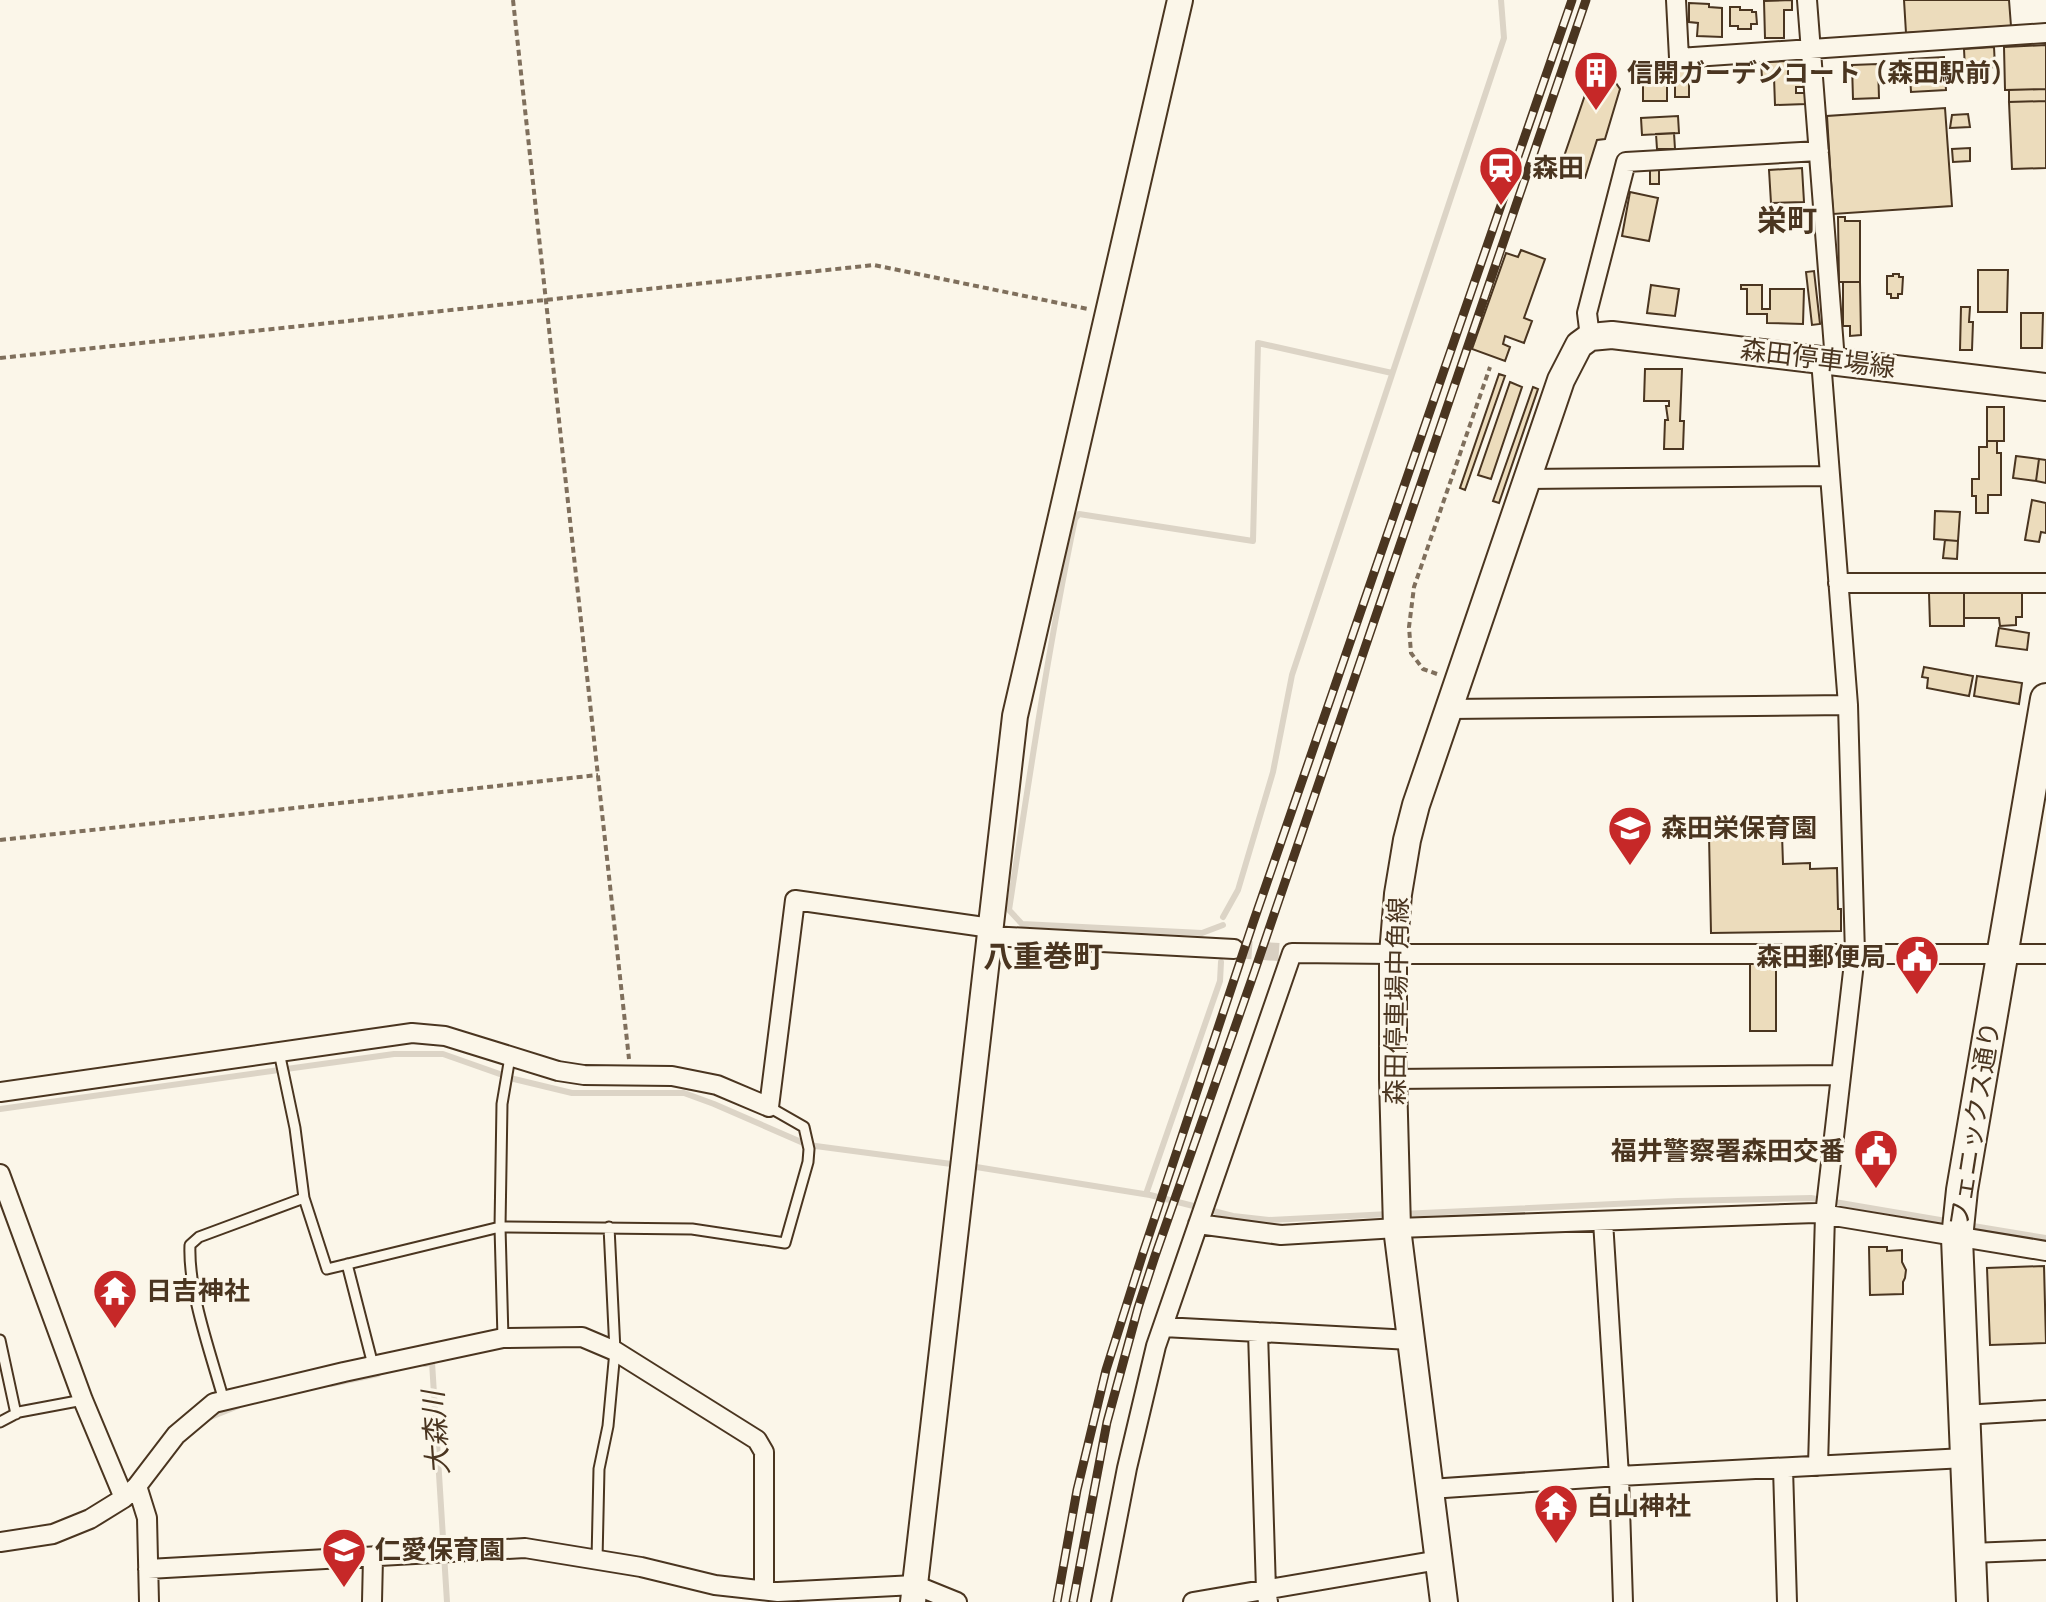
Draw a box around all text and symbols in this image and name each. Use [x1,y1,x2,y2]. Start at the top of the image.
building icon: 信開ガーデンコート（森田駅前） [1572,49,1620,112]
place label: 信開ガーデンコート（森田駅前） [1627,59,2017,88]
station icon: 森田 [1477,144,1525,207]
place label: 森田 [1532,154,1584,183]
district label: 栄町 [1757,204,1817,237]
street label: 森田停車場線 [1739,335,1897,383]
school or university icon: 森田栄保育園 [1606,804,1654,867]
place label: 森田栄保育園 [1661,814,1817,843]
street label: 森田停車場中角線 [1381,897,1413,1105]
public building icon: 森田郵便局 [1893,933,1941,996]
district label: 八重巻町 [983,940,1103,973]
place label: 森田郵便局 [1756,943,1886,972]
street label: フェニックス通り [1944,1019,2006,1229]
public building icon: 福井警察署森田交番 [1852,1127,1900,1190]
place label: 福井警察署森田交番 [1611,1137,1845,1166]
temple icon: 日吉神社 [91,1267,139,1330]
place label: 日吉神社 [146,1277,250,1306]
water label: 大森川 [417,1387,454,1476]
temple icon: 白山神社 [1532,1482,1580,1545]
place label: 白山神社 [1587,1492,1691,1521]
school or university icon: 仁愛保育園 [320,1526,368,1589]
place label: 仁愛保育園 [375,1536,505,1565]

